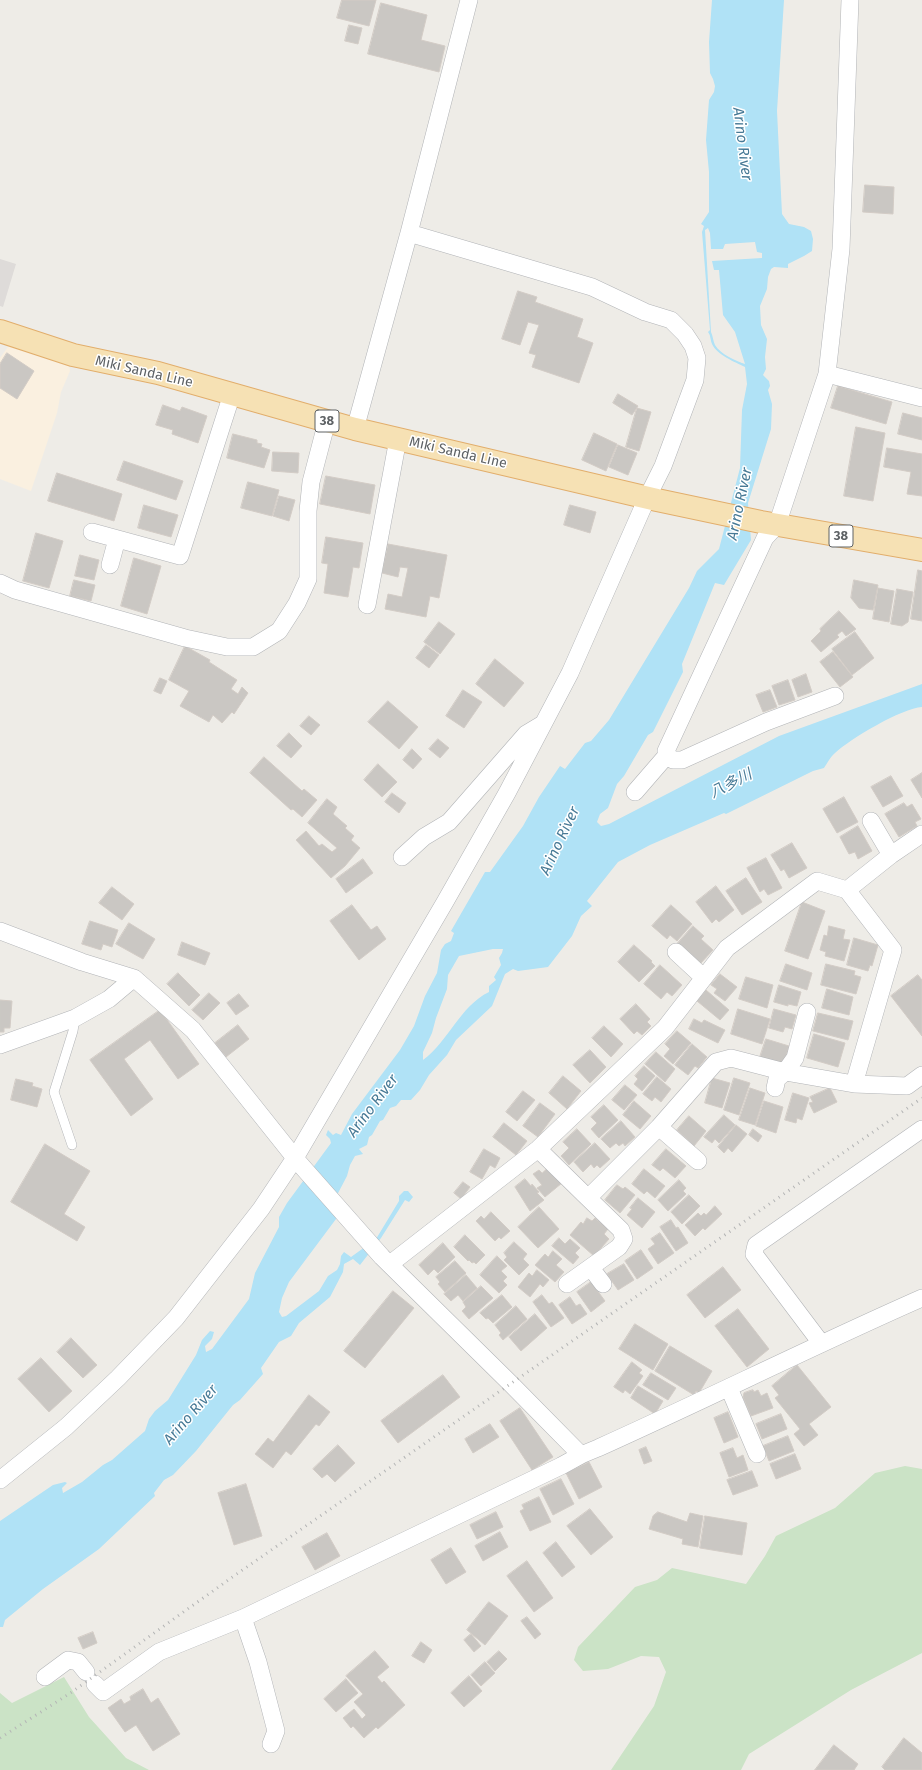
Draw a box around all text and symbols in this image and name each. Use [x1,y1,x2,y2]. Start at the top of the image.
water label: Arino River [729,106,755,182]
street label: Miki Sanda Line [94,353,194,391]
road number: 38 [315,410,339,432]
street label: Miki Sanda Line [408,434,508,472]
water label: Arino River [724,466,756,542]
road number: 38 [829,525,853,547]
water label: 八多川 [707,766,755,802]
water label: Arino River [536,804,584,878]
water label: Arino River [344,1071,402,1141]
water label: Arino River [160,1381,222,1449]

